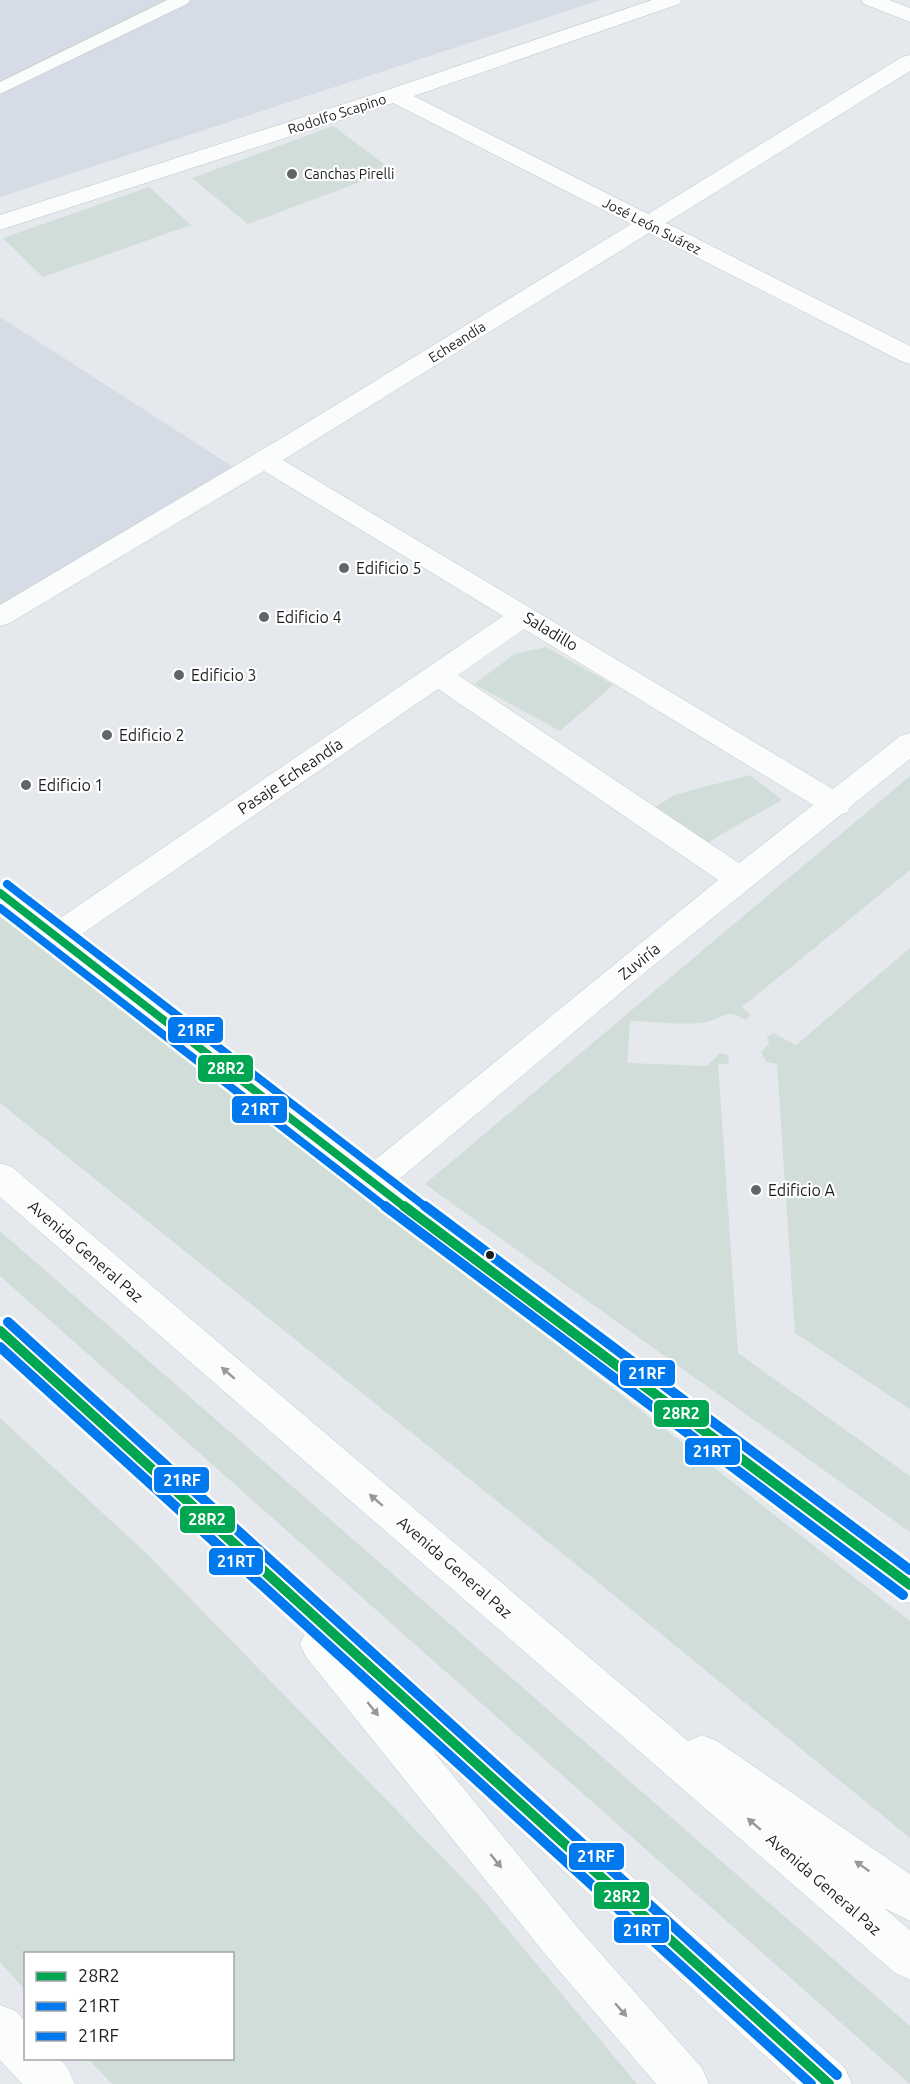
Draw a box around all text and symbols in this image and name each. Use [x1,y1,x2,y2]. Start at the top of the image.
street label: Rodolfo Scapino [286,91,388,137]
place label: Canchas Pirelli [304,166,394,182]
marker: Canchas Pirelli [285,167,299,181]
street label: José León Suárez [600,194,704,258]
street label: Echeandía [426,318,488,366]
place label: Edificio 5 [356,559,421,577]
marker: Edificio 5 [337,561,351,575]
place label: Edificio 4 [276,608,341,626]
street label: Saladillo [521,608,581,654]
marker: Edificio 4 [257,610,271,624]
place label: Edificio 3 [191,666,256,684]
marker: Edificio 3 [172,668,186,682]
place label: Edificio 2 [119,726,184,744]
marker: Edificio 2 [100,728,114,742]
street label: Pasaje Echeandía [234,734,346,818]
place label: Edificio 1 [38,776,103,794]
marker: Edificio 1 [19,778,33,792]
street label: Zuviría [615,939,663,983]
line badge: 21RF [167,1016,224,1044]
text: 21RF [177,1021,215,1039]
line badge: 28R2 [197,1054,254,1083]
text: 28R2 [207,1059,245,1077]
line badge: 21RT [231,1095,288,1124]
text: 21RT [241,1100,279,1118]
place label: Edificio A [768,1181,835,1199]
marker: Edificio A [749,1183,763,1197]
street label: Avenida General Paz [25,1196,147,1306]
unlabelled marker [484,1249,496,1261]
line badge: 21RF [619,1359,676,1387]
text: 21RF [628,1364,666,1382]
one-way arrow [220,1367,236,1380]
line badge: 28R2 [653,1399,710,1428]
text: 28R2 [662,1404,700,1422]
line badge: 21RT [684,1437,741,1466]
text: 21RT [693,1442,731,1460]
line badge: 21RF [153,1466,210,1494]
text: 21RF [163,1471,201,1489]
one-way arrow [369,1494,384,1507]
line badge: 28R2 [179,1505,236,1534]
text: 28R2 [188,1510,226,1528]
street label: Avenida General Paz [394,1512,516,1622]
line badge: 21RT [208,1547,264,1576]
text: 21RT [217,1552,255,1570]
one-way arrow [367,1701,380,1717]
one-way arrow [747,1818,762,1831]
street label: Avenida General Paz [763,1829,885,1939]
line badge: 21RF [568,1842,625,1871]
text: 21RF [577,1847,615,1865]
one-way arrow [489,1853,502,1868]
one-way arrow [854,1861,870,1872]
line badge: 28R2 [593,1881,650,1910]
text: 28R2 [603,1887,641,1905]
line badge: 21RT [613,1916,670,1944]
text: 21RT [623,1921,661,1939]
legend [24,1952,234,2060]
text: 28R2 [78,1965,120,1985]
text: 21RT [78,1995,120,2015]
one-way arrow [615,2002,628,2018]
text: 21RF [78,2025,119,2045]

